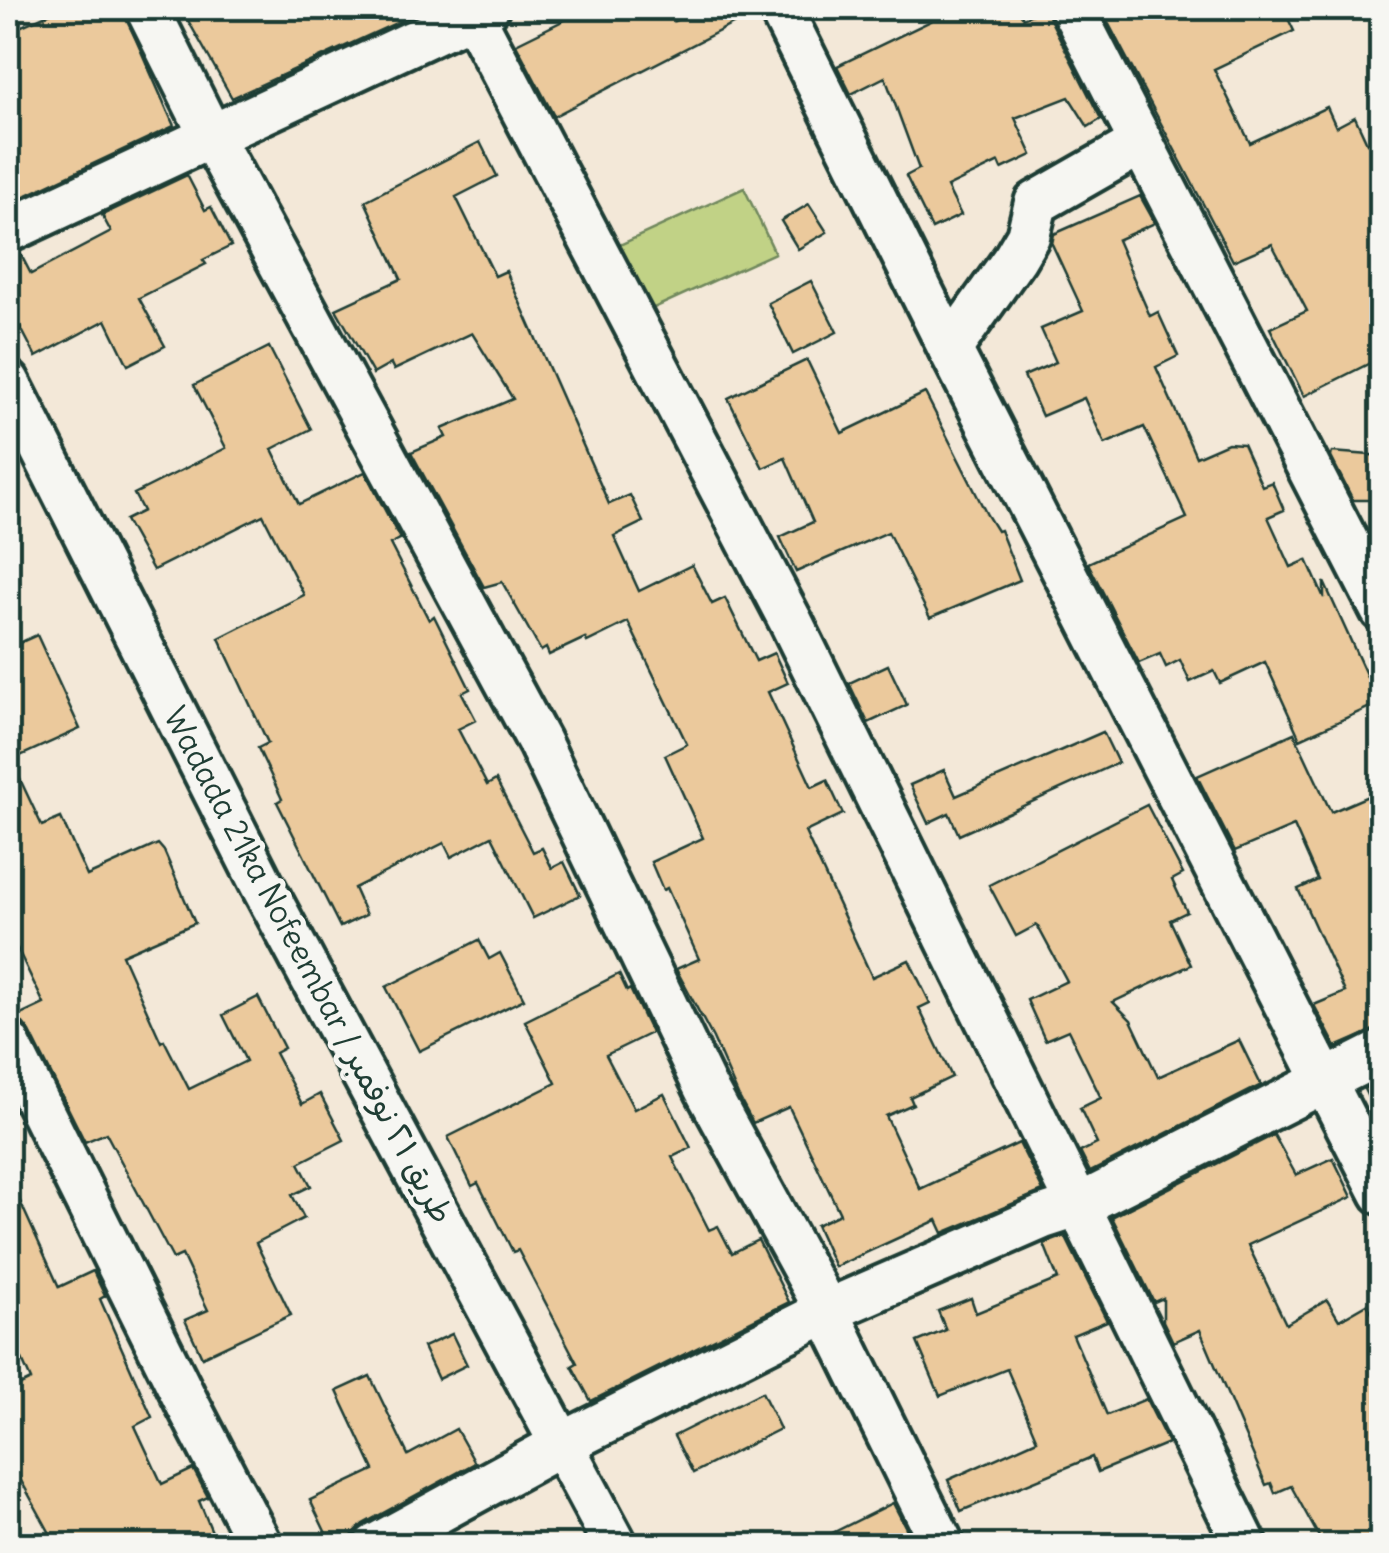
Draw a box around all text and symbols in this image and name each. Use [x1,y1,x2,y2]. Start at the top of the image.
street label: Wadada 21ka Nofeembar / طريق ٢١ نوفمبر [155,700,463,1230]

